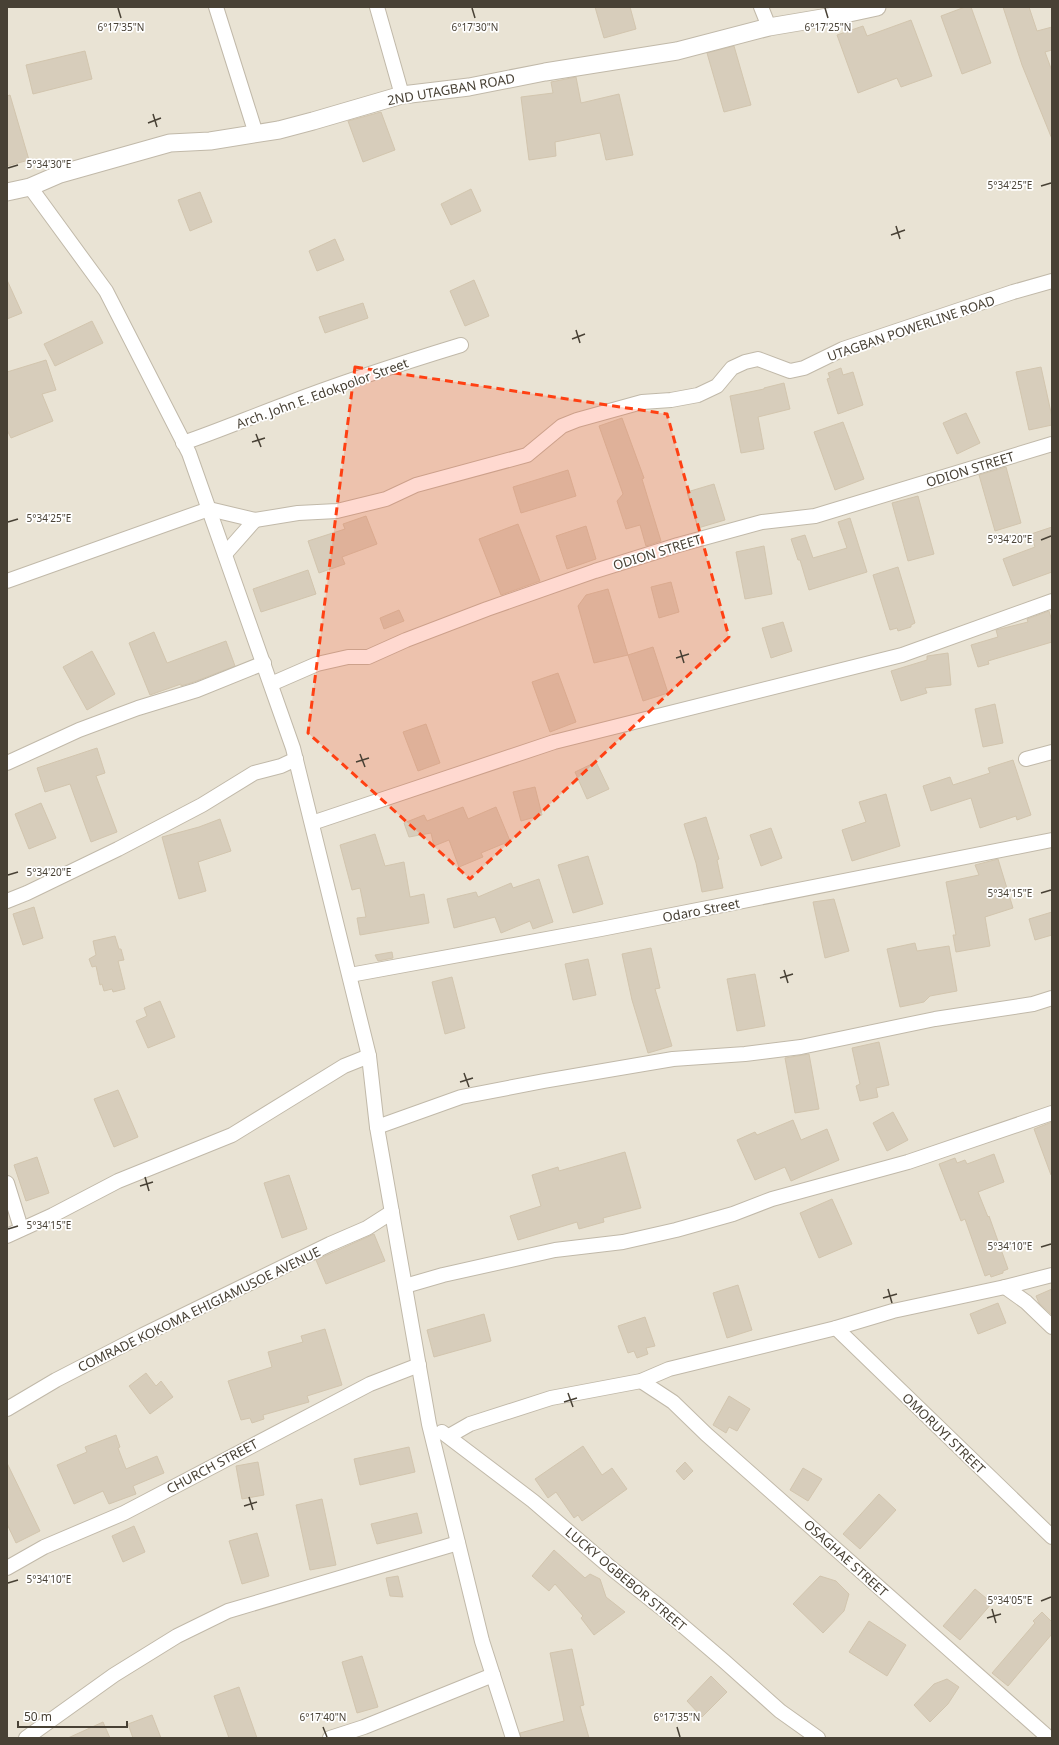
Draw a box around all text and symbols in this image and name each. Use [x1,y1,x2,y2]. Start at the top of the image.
text: 6°17'35"N [98,20,144,34]
text: 6°17'30"N [452,20,498,34]
text: 6°17'25"N [805,20,851,34]
street label: 2ND UTAGBAN ROAD [386,69,516,109]
text: 5°34'30"E [27,157,71,171]
text: 5°34'25"E [988,178,1032,192]
street label: UTAGBAN POWERLINE ROAD [825,291,997,365]
street label: Arch. John E. Edokpolor Street [234,353,411,433]
street label: ODION STREET [924,447,1017,491]
text: 5°34'25"E [27,511,71,525]
street label: ODION STREET [611,530,704,574]
text: 5°34'20"E [988,532,1032,546]
text: 5°34'20"E [27,865,71,879]
text: 5°34'15"E [988,886,1032,900]
street label: Odaro Street [661,894,741,926]
text: 5°34'15"E [27,1218,71,1232]
text: 5°34'10"E [988,1239,1032,1253]
street label: COMRADE KOKOMA EHIGIAMUSOE AVENUE [75,1242,323,1376]
street label: OMORUYI STREET [899,1389,990,1478]
street label: CHURCH STREET [163,1434,261,1498]
street label: OSAGHAE STREET [800,1515,893,1601]
street label: LUCKY OGBEBOR STREET [562,1523,691,1635]
text: 5°34'10"E [27,1572,71,1586]
text: 5°34'05"E [988,1593,1032,1607]
scale bar [18,1703,127,1729]
text: 50 m [24,1708,52,1725]
text: 6°17'40"N [300,1710,346,1724]
text: 6°17'35"N [654,1710,700,1724]

